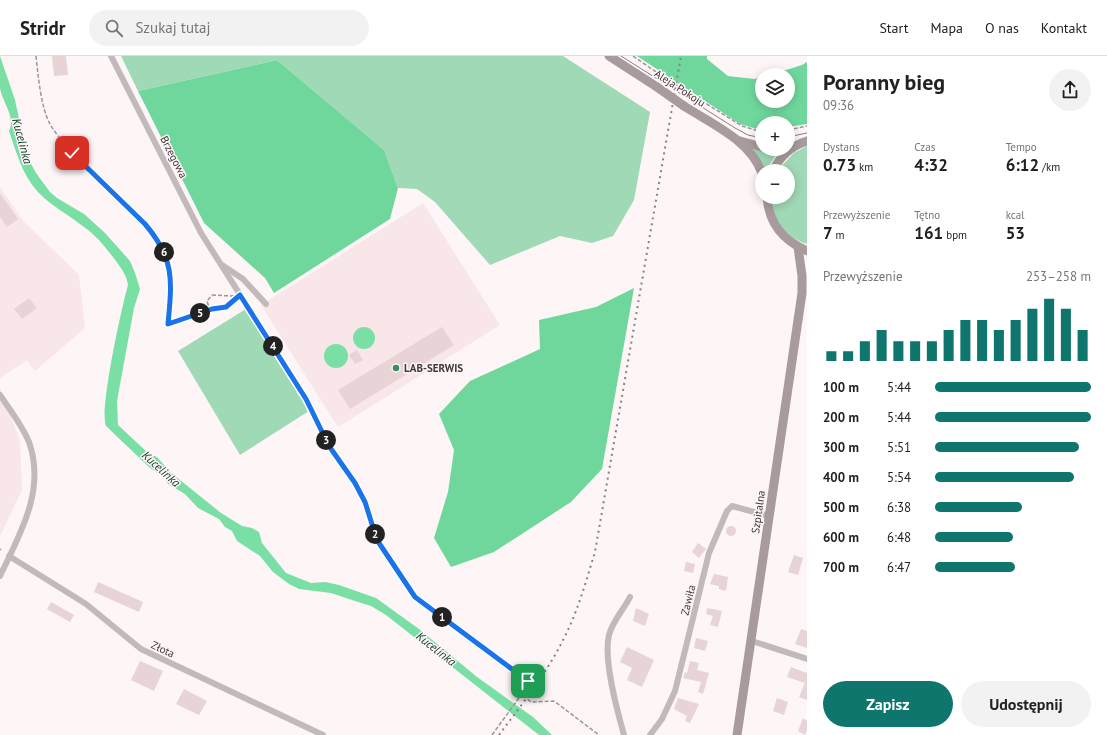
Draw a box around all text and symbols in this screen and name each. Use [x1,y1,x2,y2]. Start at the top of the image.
search box [89,10,369,46]
text: Stridr [20,16,65,40]
icon: search [103,17,125,39]
text: Szukaj tutaj [135,18,211,37]
text: Start [879,19,908,37]
text: Mapa [930,19,963,37]
text: O nas [985,19,1019,37]
text: Kontakt [1041,19,1087,37]
street label: Aleja Pokoju [652,66,708,110]
map controls [755,68,795,204]
button: layers [755,68,795,108]
text: Poranny bieg [823,68,945,96]
button: share [1049,69,1091,111]
text: 09:36 [823,97,854,114]
water label: Kucelinka [9,116,36,165]
button: + [755,116,795,156]
street label: Brzegowa [157,134,191,180]
pin [55,136,89,170]
text: Dystans [823,140,860,154]
text: Czas [914,140,935,154]
text: Tempo [1006,140,1037,154]
icon: check [61,142,83,164]
text: 0.73 [823,154,856,176]
text: 4:32 [914,154,948,176]
text: 6:12 [1006,154,1039,176]
text: km [856,160,873,174]
text: /km [1039,160,1060,174]
button: − [755,164,795,204]
text: Przewyższenie [823,208,890,222]
text: Tętno [914,208,940,222]
text: kcal [1006,208,1024,222]
text: 7 [823,222,833,244]
text: 161 [914,222,943,244]
text: 53 [1006,222,1025,244]
text: m [833,228,845,242]
text: bpm [943,228,967,242]
pin: 6 [154,242,174,262]
text: 6 [161,245,167,259]
text: Przewyższenie [823,268,903,285]
text: 253–258 m [1026,268,1091,285]
pin: 5 [190,303,210,323]
text: 5 [197,306,203,320]
pin: 4 [263,336,283,356]
text: 4 [270,339,276,353]
place label: LAB-SERWIS [404,361,463,375]
marker: LAB-SERWIS [391,363,401,373]
text: 100 m [823,379,859,396]
text: 5:44 [887,379,911,396]
text: 200 m [823,409,859,426]
text: 5:44 [887,409,911,426]
pin: 3 [316,430,336,450]
text: 3 [323,433,329,447]
text: 300 m [823,439,859,456]
text: 5:51 [887,439,911,456]
water label: Kucelinka [139,447,184,490]
text: 400 m [823,469,859,486]
text: 5:54 [887,469,911,486]
street label: Szpitalna [748,489,768,535]
text: 500 m [823,499,859,516]
text: 6:38 [887,499,911,516]
pin: 2 [365,524,385,544]
text: 2 [372,527,378,541]
text: 600 m [823,529,859,546]
text: 6:48 [887,529,911,546]
text: 700 m [823,559,859,576]
text: 6:47 [887,559,911,576]
street label: Zawiła [677,583,699,617]
pin: 1 [432,607,452,627]
text: 1 [439,610,445,624]
water label: Kucelinka [413,628,459,669]
street label: Złota [149,638,177,660]
pin [511,664,545,698]
icon: arrive [517,670,539,692]
button: Zapisz [823,681,953,727]
button: Udostępnij [961,681,1091,727]

